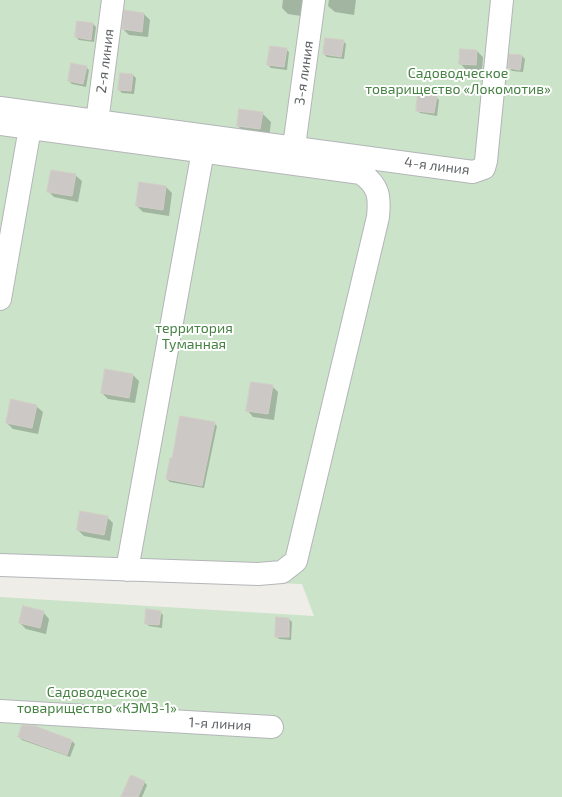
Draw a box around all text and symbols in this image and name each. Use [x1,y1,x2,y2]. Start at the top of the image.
street label: 2-я линия [93,28,117,94]
street label: 3-я линия [291,40,317,106]
park label: Садоводческое товарищество «Локомотив» [365,65,551,98]
street label: 4-я линия [403,154,471,178]
park label: территория Туманная [155,320,233,352]
park label: Садоводческое товарищество «КЭМЗ-1» [17,684,177,716]
street label: 1-я линия [188,714,252,734]

